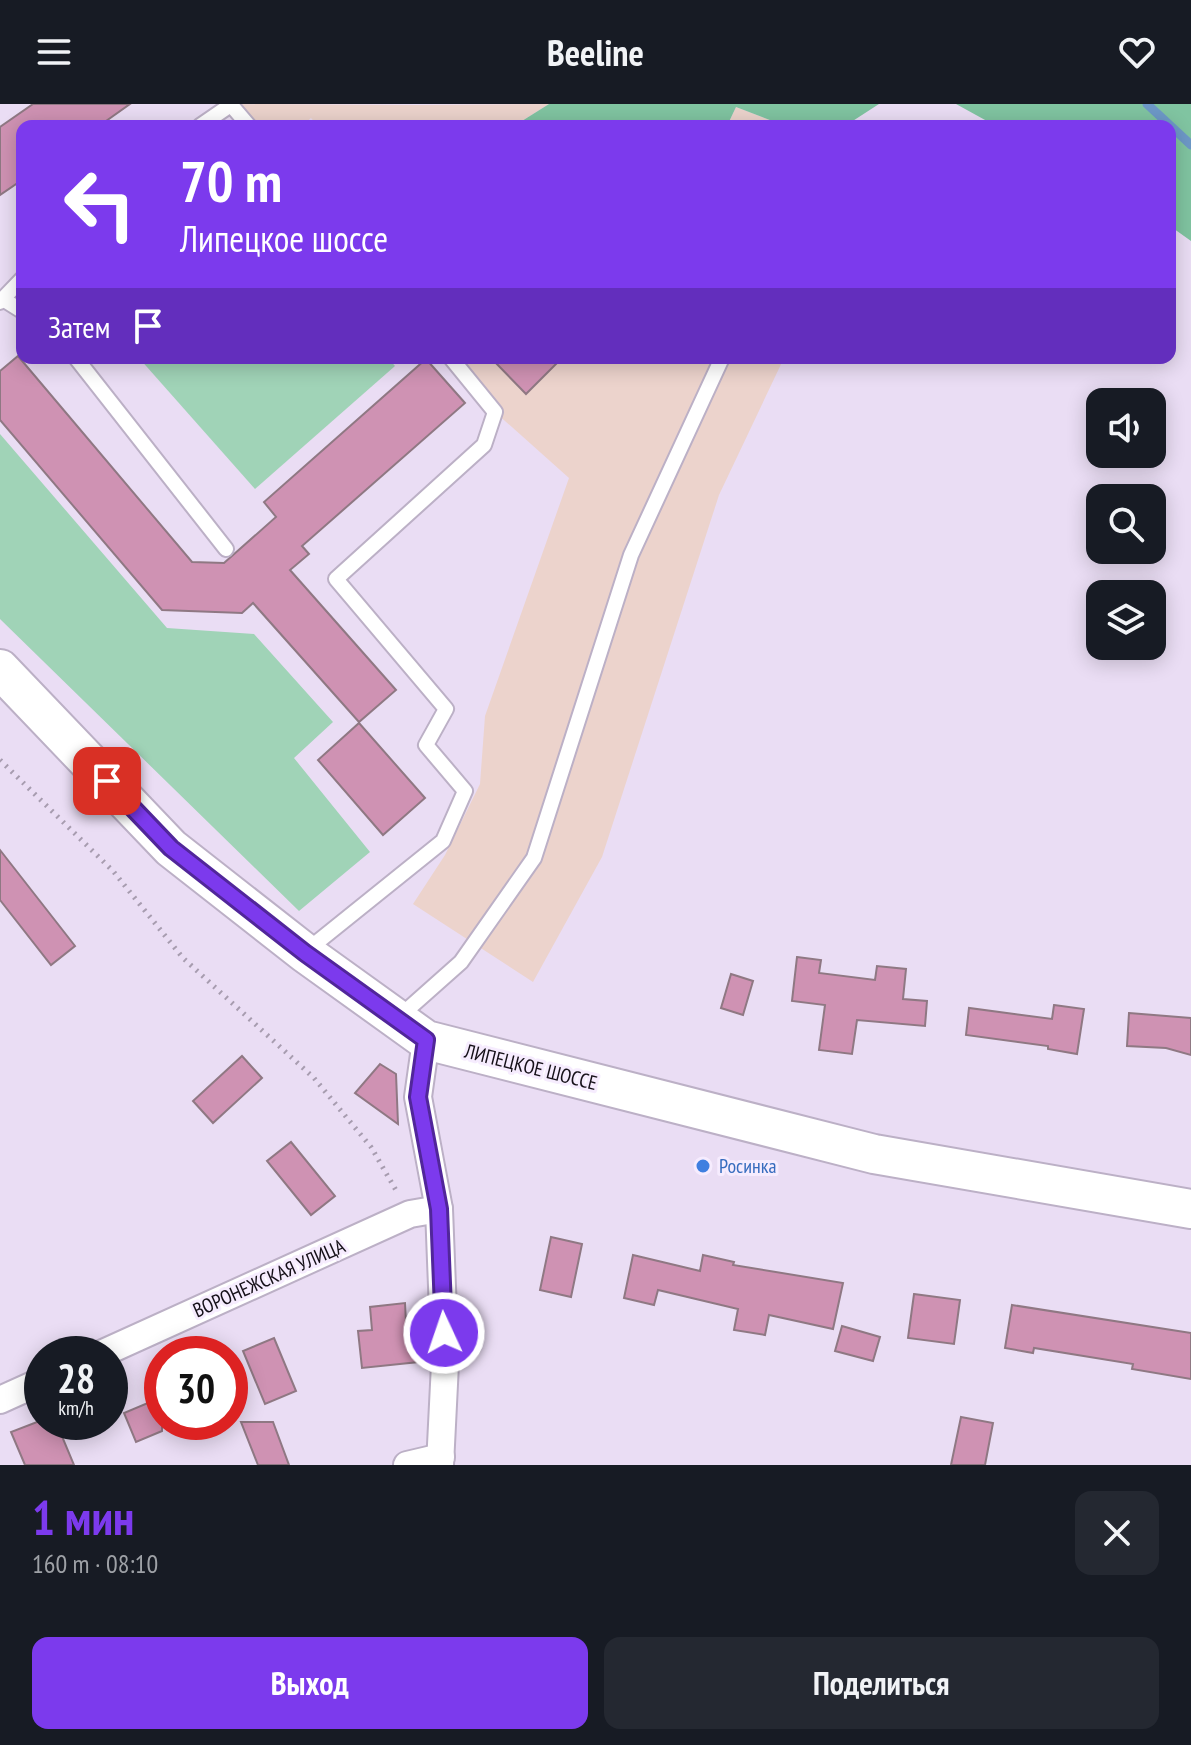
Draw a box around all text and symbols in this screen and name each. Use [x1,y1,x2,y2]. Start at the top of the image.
text: Beeline [547,29,644,76]
icon: menu [32,30,76,74]
icon: heart [1115,30,1159,74]
text: 70 m [180,145,282,217]
icon: left [48,152,152,256]
text: Липецкое шоссе [180,215,388,262]
icon: arrive [126,304,170,348]
text: Затем [48,307,110,346]
map controls [1086,388,1166,660]
button: sound [1086,388,1166,468]
button: search [1086,484,1166,564]
button: layers [1086,580,1166,660]
pin [73,747,141,815]
icon: arrive [85,759,129,803]
street label: ЛИПЕЦКОЕ ШОССЕ [461,1038,600,1096]
place label: Росинка [719,1153,776,1179]
marker: Росинка [694,1157,712,1175]
street label: ВОРОНЕЖСКАЯ УЛИЦА [189,1233,350,1323]
position arrow [402,1291,486,1375]
speed limit sign: 30 [144,1336,248,1440]
text: 28 [57,1352,95,1404]
text: km/h [58,1395,94,1421]
text: 1 мин [32,1486,134,1548]
button: close [1075,1491,1159,1575]
text: 160 m · 08:10 [32,1547,158,1580]
button: Выход [32,1637,588,1729]
button: Поделиться [604,1637,1159,1729]

